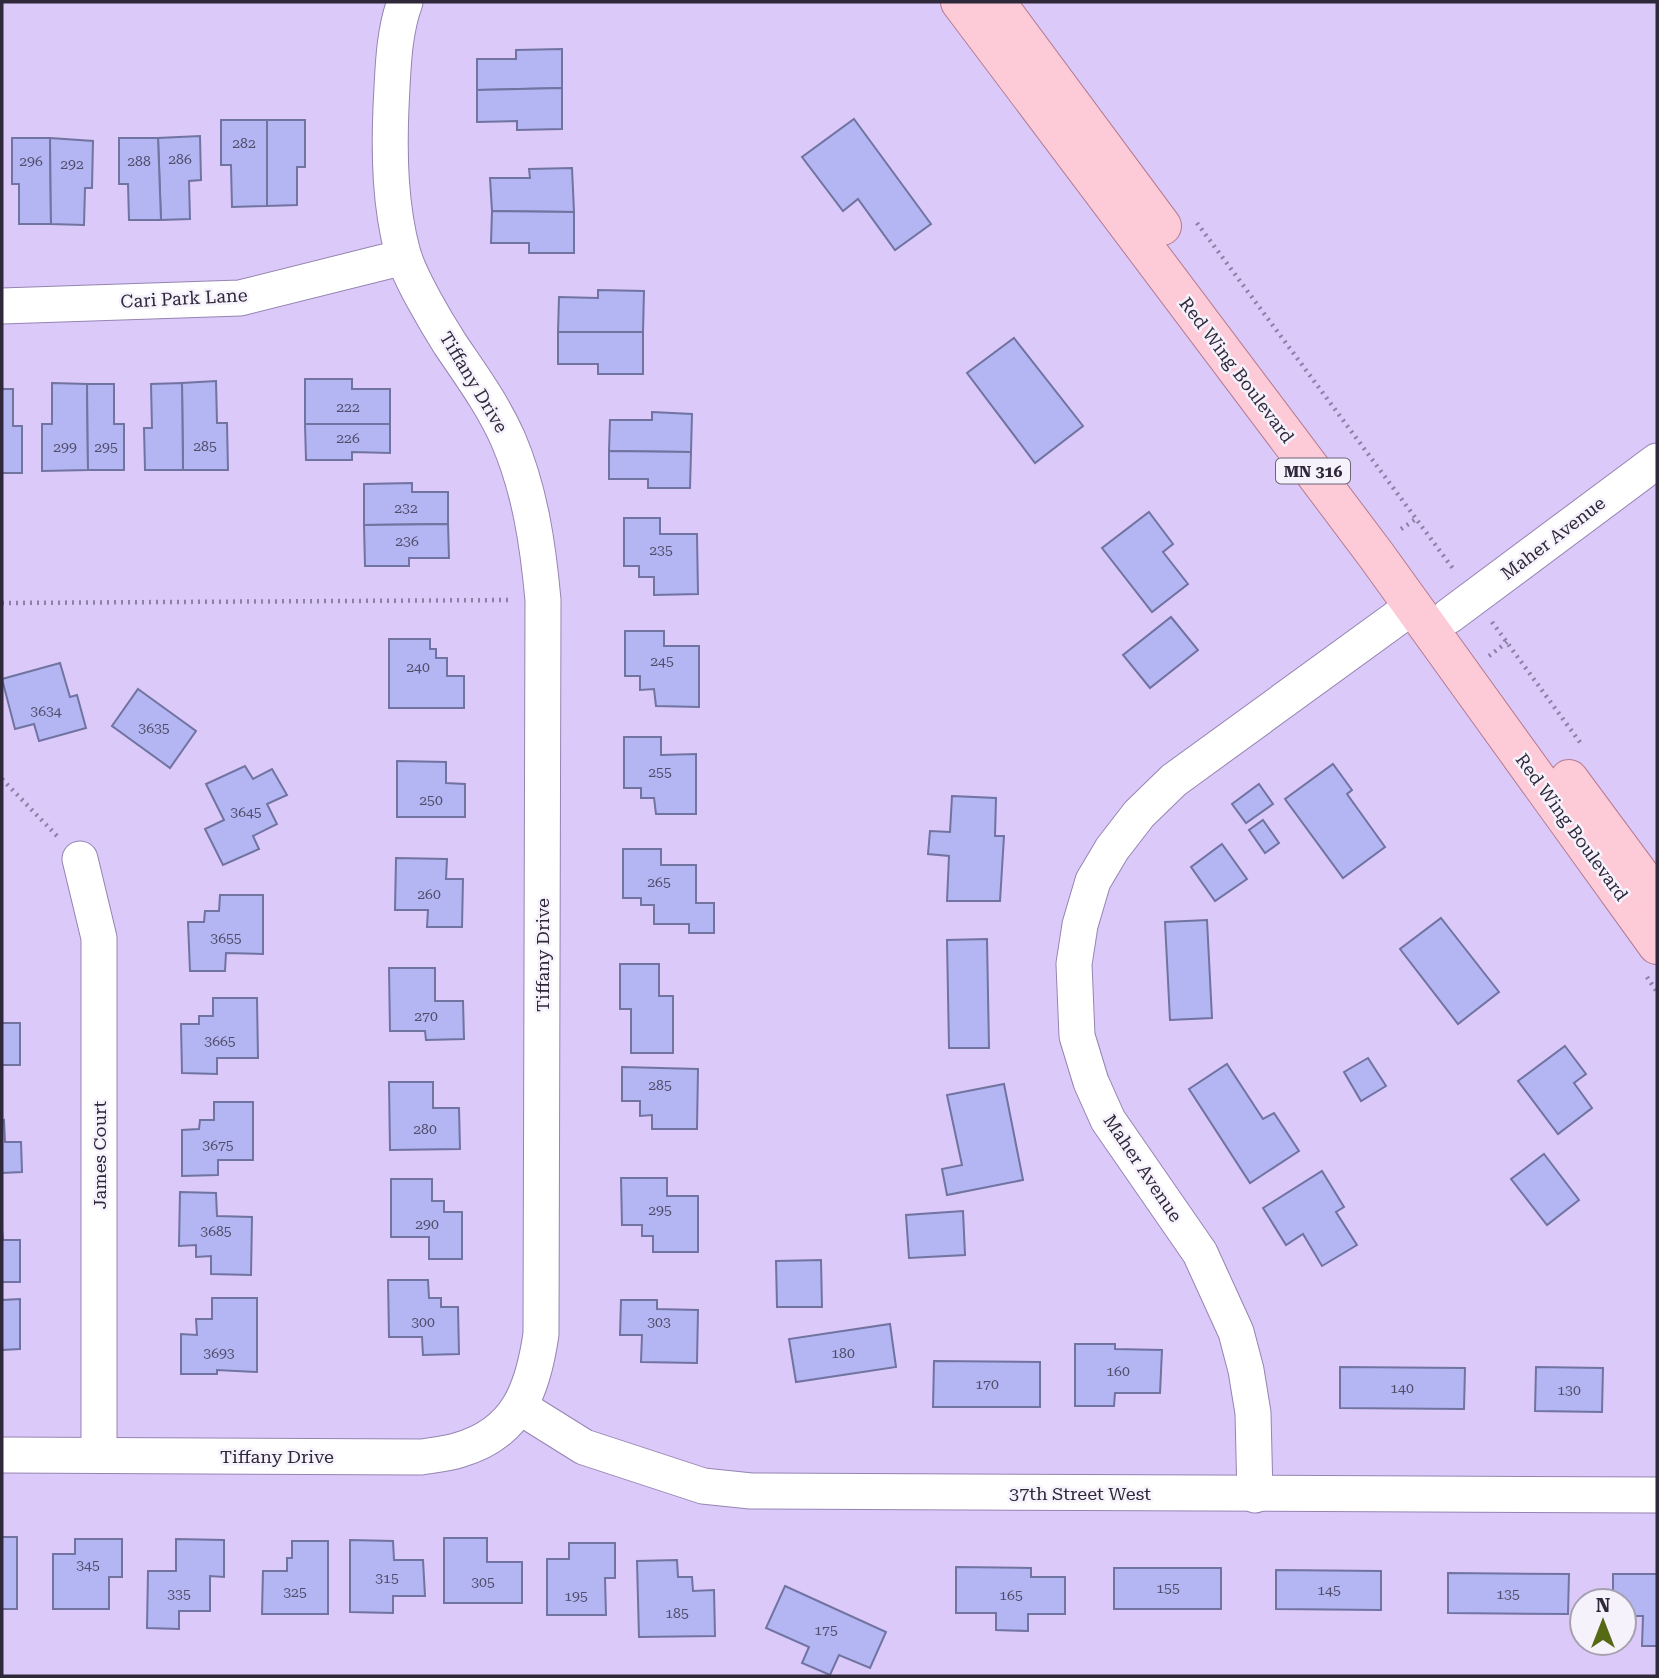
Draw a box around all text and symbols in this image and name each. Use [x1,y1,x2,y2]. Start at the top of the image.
house number: 282 [232,135,256,151]
house number: 286 [168,151,192,167]
house number: 296 [19,153,43,169]
house number: 288 [127,153,151,169]
house number: 292 [60,156,84,172]
street label: Cari Park Lane [120,284,248,312]
street label: Red Wing Boulevard [1175,293,1299,447]
street label: Tiffany Drive [436,328,512,436]
house number: 222 [336,399,360,415]
house number: 226 [336,430,360,446]
house number: 285 [193,438,217,454]
house number: 299 [53,439,77,455]
house number: 295 [94,439,118,455]
road number: MN 316 [1276,458,1350,484]
street label: Maher Avenue [1497,492,1609,584]
house number: 232 [394,500,418,516]
house number: 236 [395,533,419,549]
house number: 235 [649,542,673,558]
house number: 245 [650,653,674,669]
house number: 240 [406,659,430,675]
house number: 3634 [30,703,62,719]
house number: 3635 [138,720,170,736]
street label: Red Wing Boulevard [1512,749,1633,905]
house number: 255 [648,764,672,780]
house number: 250 [419,792,443,808]
house number: 3645 [230,804,262,820]
house number: 265 [647,874,671,890]
house number: 260 [417,886,441,902]
street label: Tiffany Drive [532,898,553,1012]
house number: 3655 [210,930,242,946]
house number: 270 [414,1008,438,1024]
house number: 3665 [204,1033,236,1049]
house number: 285 [648,1077,672,1093]
street label: James Court [89,1100,110,1209]
street label: Maher Avenue [1099,1110,1187,1226]
house number: 280 [413,1121,437,1137]
house number: 3675 [202,1137,234,1153]
house number: 295 [648,1202,672,1218]
house number: 290 [415,1216,439,1232]
house number: 3685 [200,1223,232,1239]
house number: 300 [411,1314,435,1330]
house number: 303 [647,1314,671,1330]
house number: 3693 [203,1345,235,1361]
house number: 180 [831,1345,855,1361]
house number: 160 [1106,1363,1130,1379]
house number: 170 [975,1376,999,1392]
house number: 140 [1390,1380,1414,1396]
house number: 130 [1557,1382,1581,1398]
street label: Tiffany Drive [220,1446,334,1467]
street label: 37th Street West [1009,1483,1151,1504]
house number: 345 [76,1557,100,1573]
house number: 315 [375,1570,399,1586]
house number: 305 [471,1574,495,1590]
house number: 155 [1156,1580,1180,1596]
house number: 145 [1317,1582,1341,1598]
house number: 325 [283,1584,307,1600]
house number: 335 [167,1586,191,1602]
house number: 135 [1496,1586,1520,1602]
house number: 165 [999,1587,1023,1603]
north arrow [1568,1587,1638,1657]
house number: 195 [564,1588,588,1604]
text: N [1596,1594,1611,1617]
house number: 185 [665,1605,689,1621]
house number: 175 [814,1622,838,1638]

